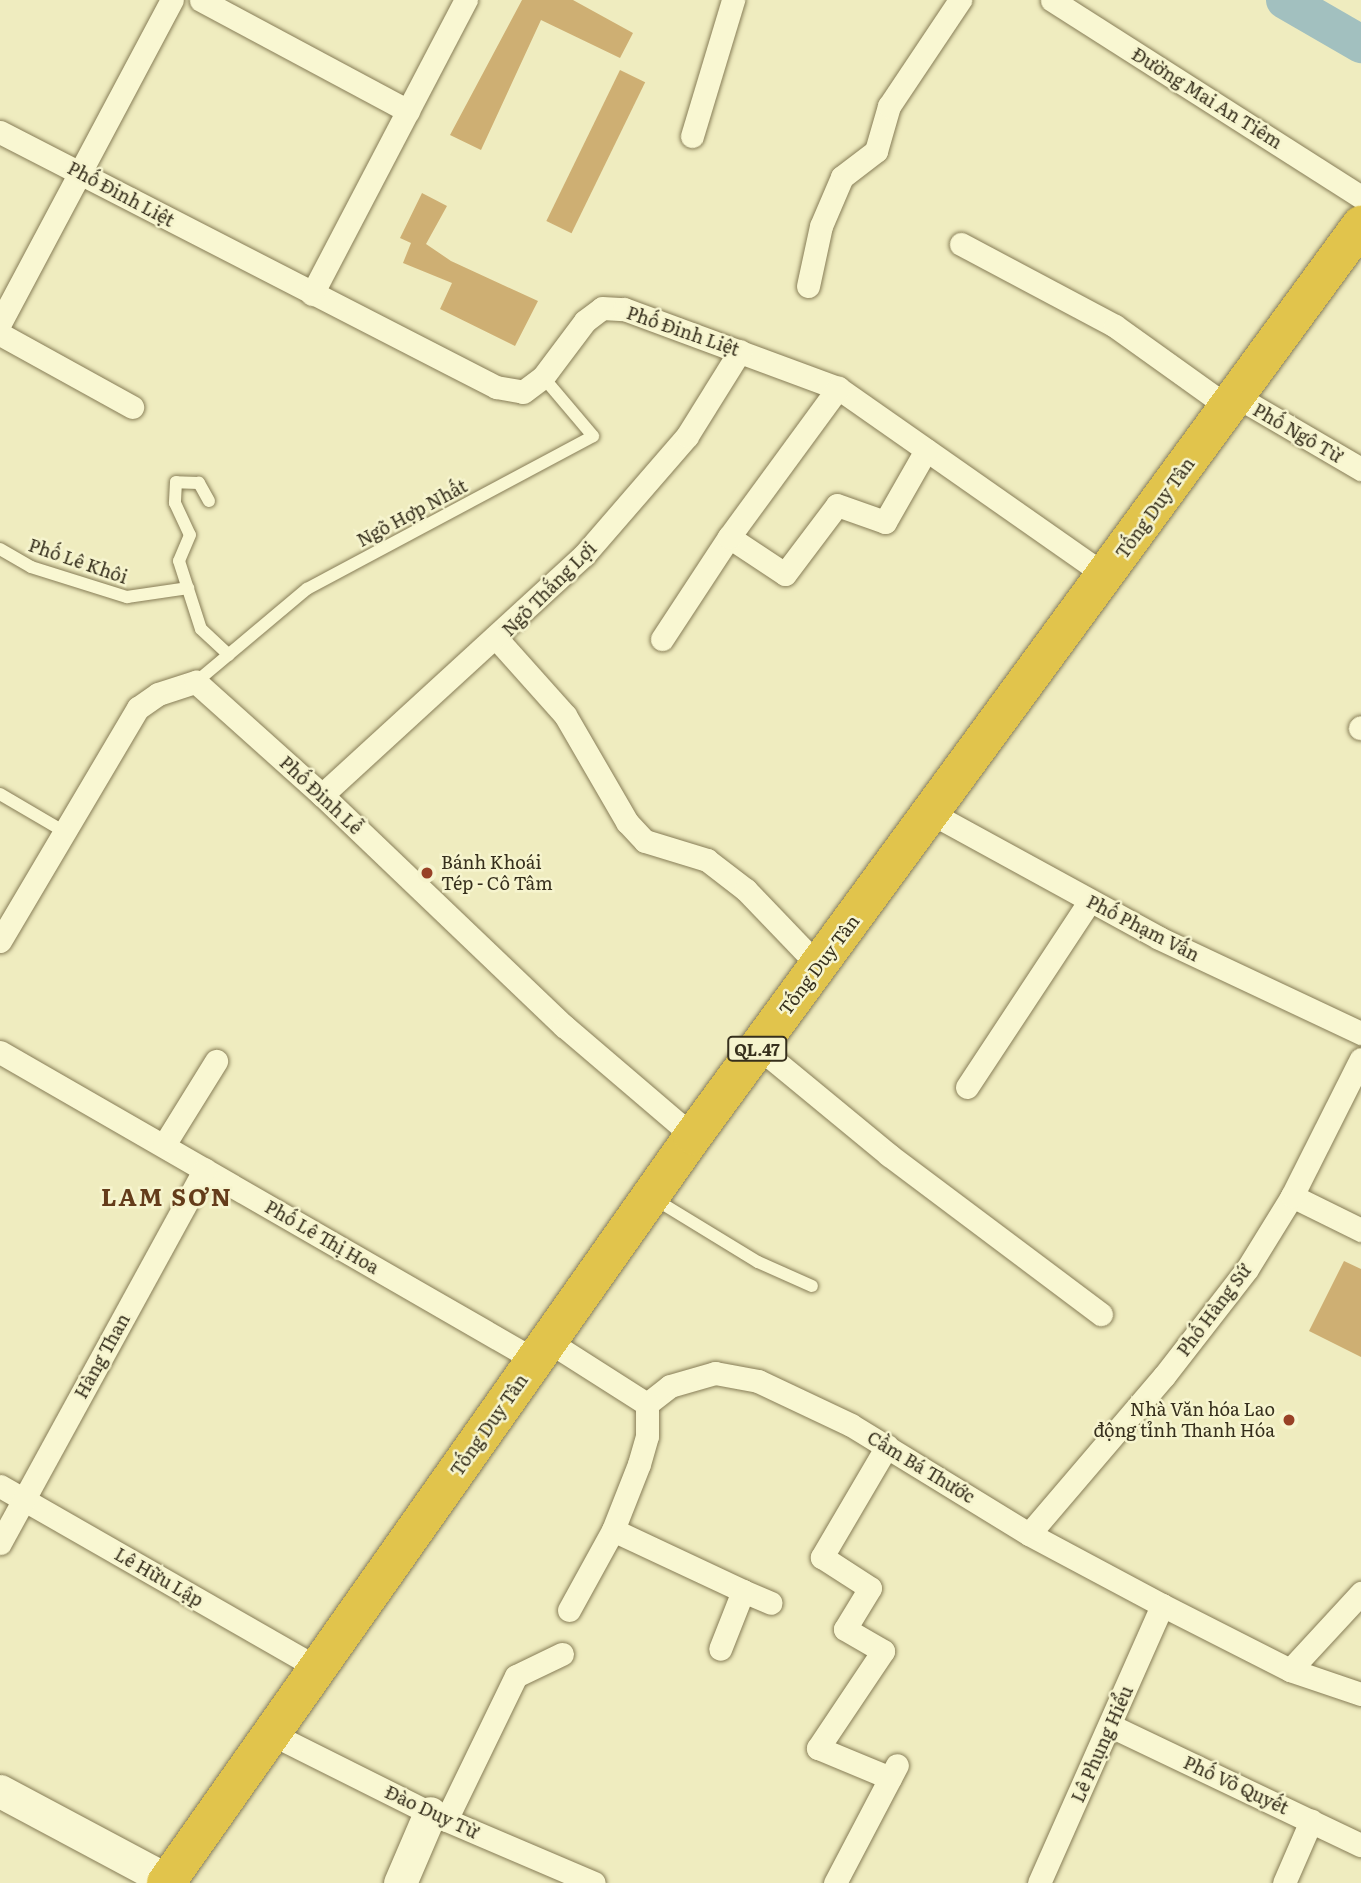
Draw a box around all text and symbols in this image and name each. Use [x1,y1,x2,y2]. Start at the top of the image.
street label: Đường Mai An Tiêm [1128,43,1286,153]
street label: Phố Đinh Liệt [64,157,178,231]
street label: Phố Đinh Liệt [624,302,742,360]
street label: Phố Ngô Từ [1249,399,1347,467]
street label: Tống Duy Tân [1111,453,1199,563]
street label: Ngõ Hợp Nhất [353,475,471,551]
street label: Phố Lê Khôi [26,534,130,588]
street label: Ngõ Thắng Lợi [498,538,600,640]
street label: Phố Đinh Lễ [275,751,367,839]
place label: Bánh Khoái Tép - Cô Tâm [441,852,553,894]
marker: Bánh Khoái Tép - Cô Tâm [419,865,435,881]
street label: Phố Phạm Vấn [1083,890,1203,966]
street label: Tống Duy Tân [774,911,864,1019]
road number: QL.47 [727,1036,787,1062]
district label: LAM SƠN [102,1182,232,1210]
street label: Phố Lê Thị Hoa [261,1196,383,1278]
street label: Phố Hàng Sứ [1172,1260,1256,1360]
street label: Hàng Than [70,1310,134,1402]
street label: Tống Duy Tân [446,1370,532,1480]
place label: Nhà Văn hóa Lao động tỉnh Thanh Hóa [1094,1399,1275,1442]
marker: Nhà Văn hóa Lao động tỉnh Thanh Hóa [1281,1412,1297,1428]
street label: Cầm Bá Thước [863,1426,979,1508]
street label: Lê Hữu Lập [111,1543,207,1611]
street label: Lê Phụng Hiểu [1067,1682,1137,1806]
street label: Phố Võ Quyết [1180,1751,1292,1819]
street label: Đào Duy Từ [381,1781,483,1843]

